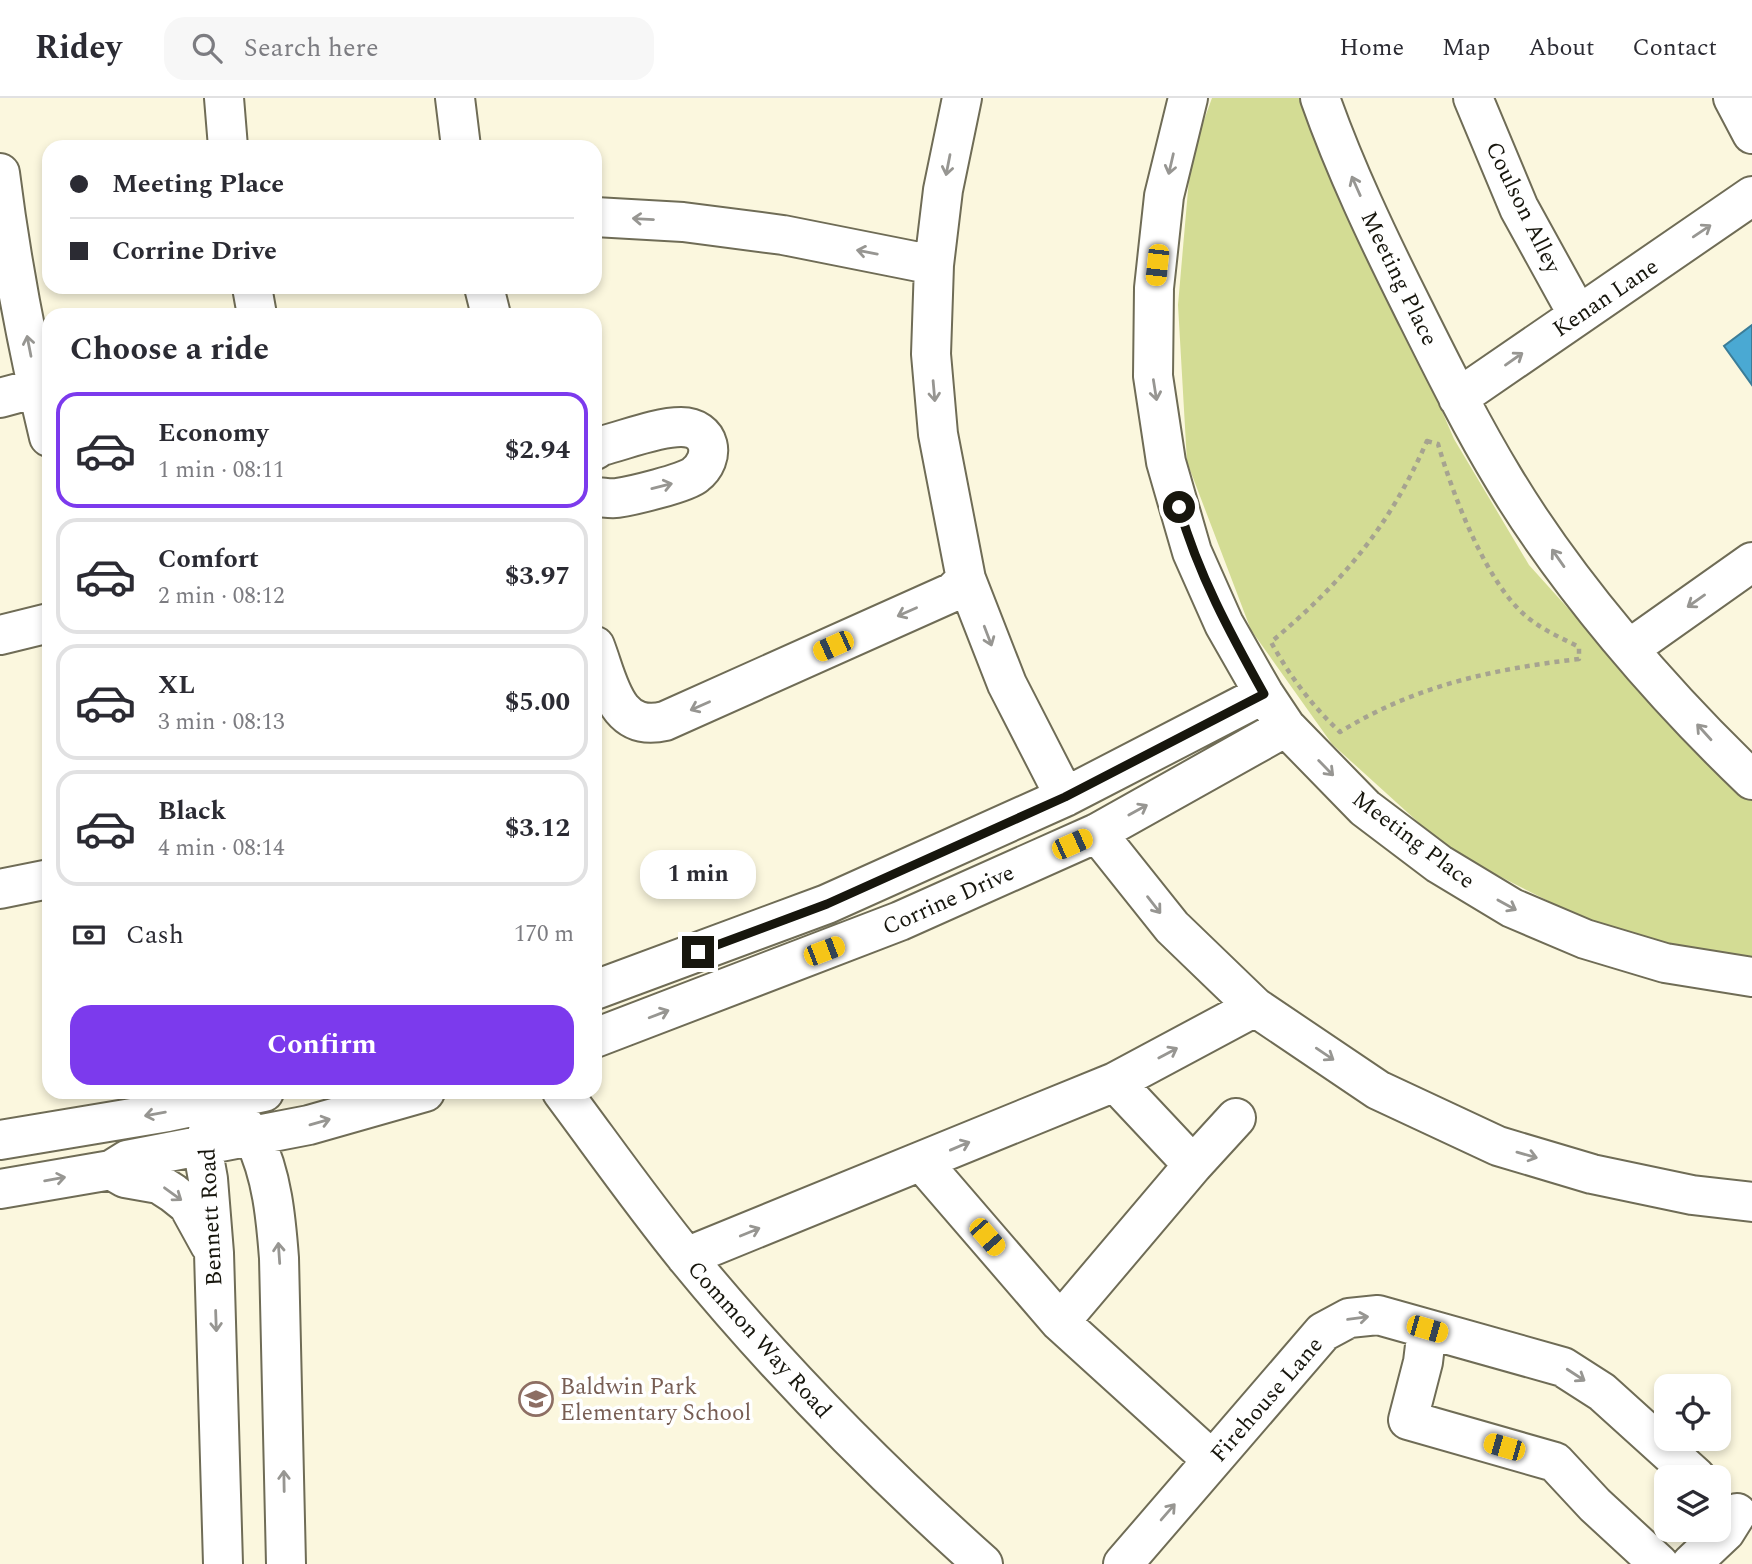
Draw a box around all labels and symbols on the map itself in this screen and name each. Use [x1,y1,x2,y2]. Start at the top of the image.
street label: Coulson Alley [1476,136,1570,280]
one-way arrow [1164,152,1177,175]
one-way arrow [941,153,955,176]
one-way arrow [1349,176,1362,198]
street label: Meeting Place [1351,205,1446,352]
one-way arrow [631,213,654,226]
one-way arrow [1692,224,1711,238]
car [1145,243,1170,287]
one-way arrow [856,244,879,258]
street label: Kenan Lane [1546,250,1666,347]
one-way arrow [22,335,36,358]
one-way arrow [1504,352,1523,366]
one-way arrow [1149,378,1162,401]
one-way arrow [928,379,941,402]
one-way arrow [650,479,673,492]
route start [1163,491,1195,523]
one-way arrow [1551,549,1565,568]
one-way arrow [1687,594,1706,608]
one-way arrow [897,606,918,619]
one-way arrow [983,625,995,647]
car [810,628,857,664]
one-way arrow [689,700,711,713]
one-way arrow [1696,723,1712,741]
one-way arrow [1318,759,1335,776]
street label: Meeting Place [1344,782,1482,898]
one-way arrow [1127,803,1148,816]
car [1049,826,1096,862]
callout: 1 min [640,850,756,900]
street label: Corrine Drive [877,856,1020,945]
one-way arrow [1147,896,1162,914]
one-way arrow [1496,899,1517,912]
car [801,934,848,968]
route end [682,936,714,968]
one-way arrow [647,1007,669,1019]
one-way arrow [1157,1046,1178,1060]
one-way arrow [1315,1047,1334,1061]
one-way arrow [144,1108,167,1121]
one-way arrow [308,1115,331,1128]
one-way arrow [949,1139,971,1152]
street label: Bennett Road [190,1147,233,1287]
one-way arrow [1516,1149,1538,1162]
one-way arrow [43,1172,66,1185]
one-way arrow [163,1187,182,1201]
car [966,1214,1009,1260]
one-way arrow [738,1224,760,1237]
one-way arrow [272,1243,285,1265]
street label: Common Way Road [678,1253,840,1427]
one-way arrow [209,1310,223,1333]
one-way arrow [1346,1311,1369,1324]
car [1404,1313,1451,1345]
street label: Firehouse Lane [1202,1329,1332,1471]
one-way arrow [1565,1369,1585,1383]
place label: Baldwin Park Elementary School [560,1370,751,1431]
school or university icon: Baldwin Park Elementary School [517,1380,555,1418]
car [1481,1431,1528,1463]
one-way arrow [277,1470,291,1493]
one-way arrow [1160,1504,1176,1522]

